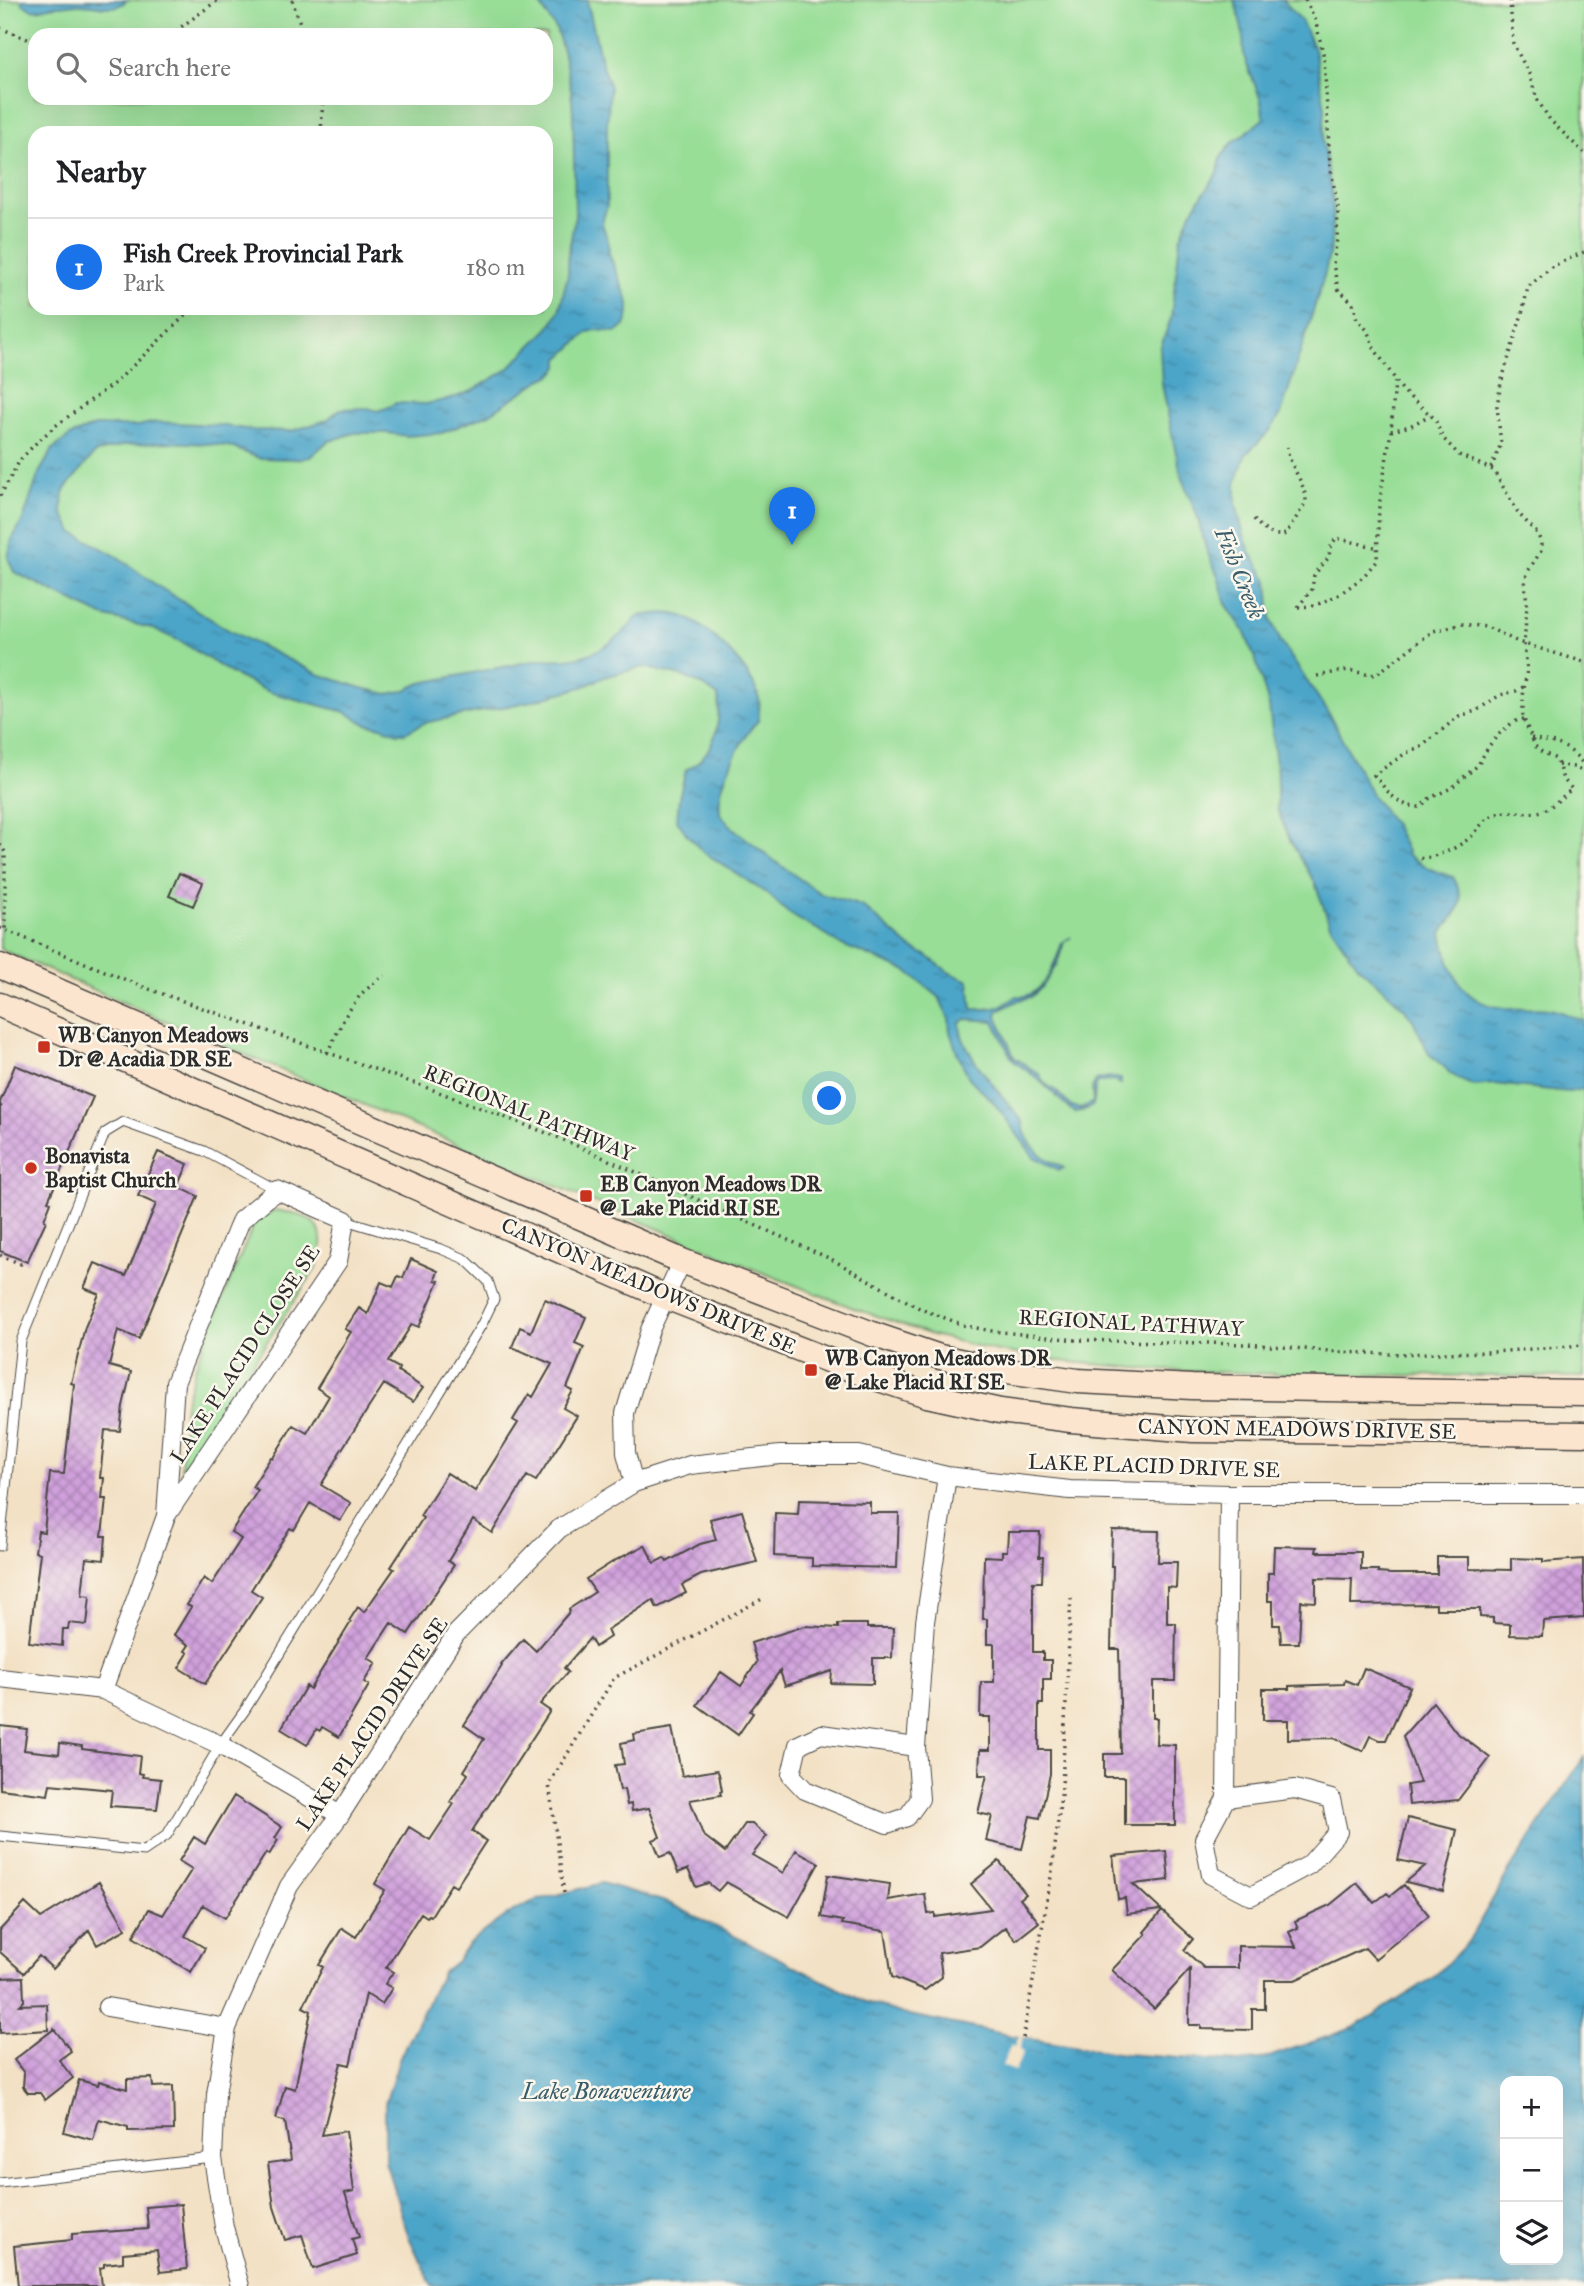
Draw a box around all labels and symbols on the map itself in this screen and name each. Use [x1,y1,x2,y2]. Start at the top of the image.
pin: 1 [769,487,815,545]
water label: Fish Creek [1209,522,1271,623]
place label: WB Canyon Meadows Dr @ Acadia DR SE [58,1022,249,1072]
marker: WB Canyon Meadows Dr @ Acadia DR SE [36,1039,52,1055]
street label: REGIONAL PATHWAY [420,1059,639,1167]
your location [812,1081,846,1115]
place label: Bonavista Baptist Church [45,1143,177,1193]
marker: Bonavista Baptist Church [23,1160,39,1176]
place label: EB Canyon Meadows DR @ Lake Placid RI SE [600,1171,822,1221]
marker: EB Canyon Meadows DR @ Lake Placid RI SE [578,1188,594,1204]
street label: CANYON MEADOWS DRIVE SE [497,1212,801,1360]
street label: LAKE PLACID CLOSE SE [165,1240,325,1468]
street label: REGIONAL PATHWAY [1018,1304,1245,1342]
place label: WB Canyon Meadows DR @ Lake Placid RI SE [825,1345,1052,1395]
marker: WB Canyon Meadows DR @ Lake Placid RI SE [803,1362,819,1378]
street label: CANYON MEADOWS DRIVE SE [1138,1413,1456,1445]
street label: LAKE PLACID DRIVE SE [1027,1449,1281,1483]
street label: LAKE PLACID DRIVE SE [291,1612,453,1836]
water label: Lake Bonaventure [521,2077,691,2105]

